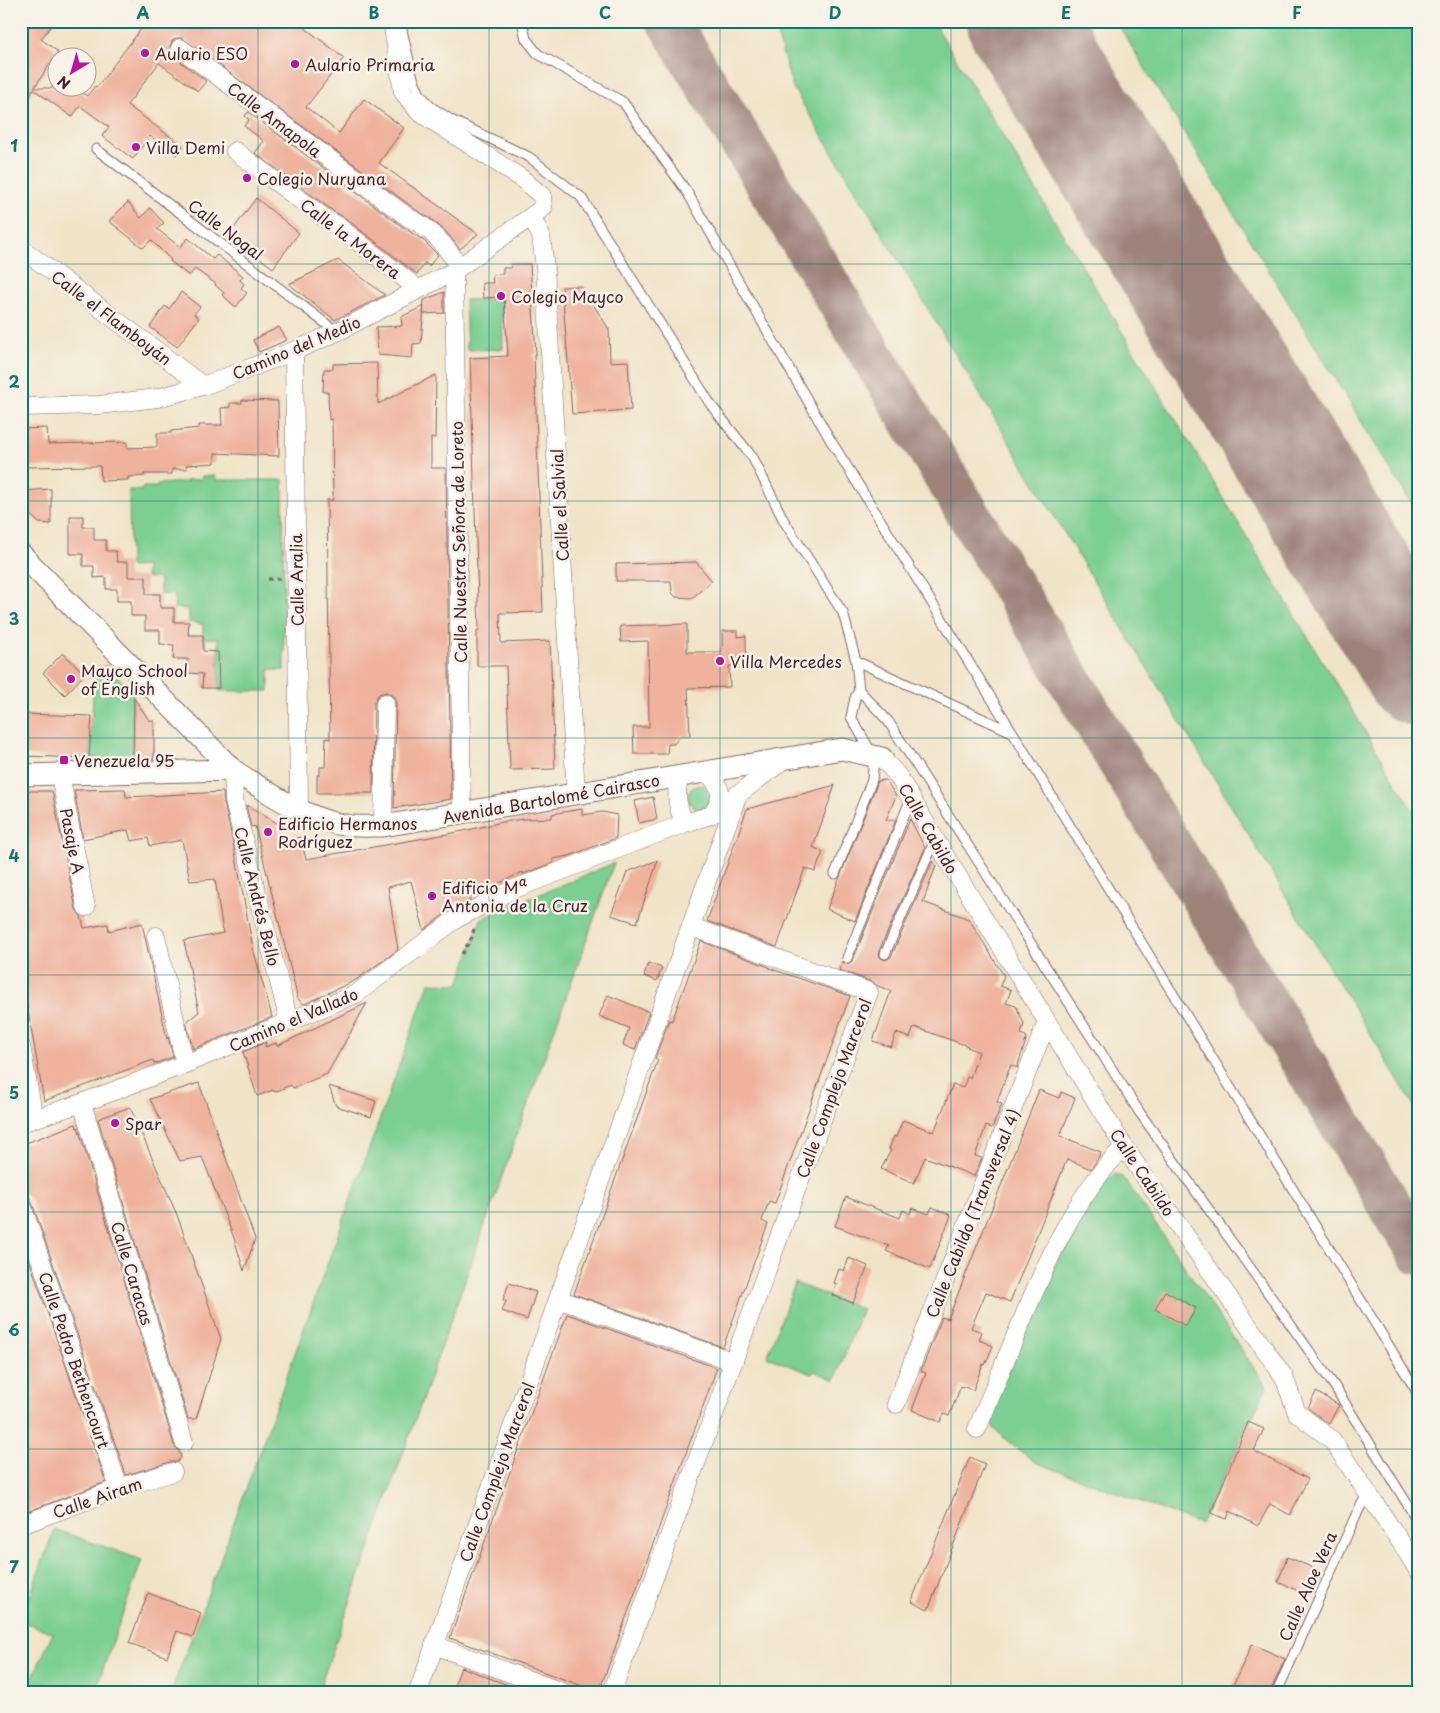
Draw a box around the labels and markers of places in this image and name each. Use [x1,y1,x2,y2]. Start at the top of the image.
place label: Aulario ESO [155,41,248,65]
marker: Aulario ESO [139,47,151,59]
place label: Aulario Primaria [305,52,435,76]
marker: Aulario Primaria [289,58,301,70]
place label: Villa Demi [146,135,225,159]
marker: Villa Demi [130,141,142,153]
place label: Colegio Nuryana [257,166,386,190]
marker: Colegio Nuryana [241,172,253,184]
place label: Colegio Mayco [511,284,623,308]
marker: Colegio Mayco [495,290,507,302]
place label: Villa Mercedes [730,649,842,673]
marker: Villa Mercedes [714,655,726,667]
place label: Mayco School of English [81,658,188,700]
marker: Mayco School of English [65,673,77,685]
place label: Venezuela 95 [74,748,175,772]
marker: Venezuela 95 [58,754,70,766]
place label: Edificio Hermanos Rodríguez [278,811,417,853]
marker: Edificio Hermanos Rodríguez [262,826,274,838]
place label: Edificio Mª Antonia de la Cruz [442,875,588,917]
marker: Edificio Mª Antonia de la Cruz [426,890,438,902]
place label: Spar [125,1111,162,1135]
marker: Spar [109,1117,121,1129]

